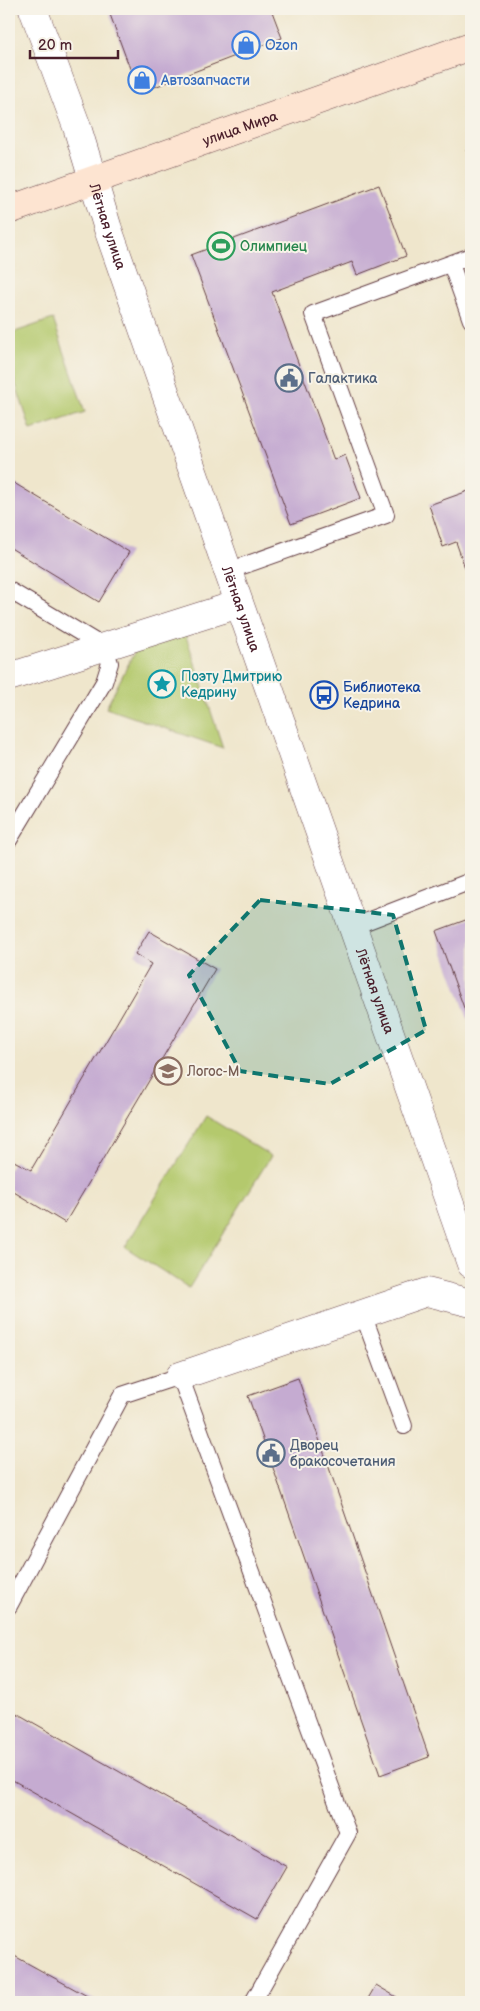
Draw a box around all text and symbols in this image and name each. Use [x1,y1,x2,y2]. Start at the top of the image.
scale bar [30,28,118,60]
shop icon: Ozon [231,30,261,60]
text: 20 m [38,36,72,55]
place label: Ozon [265,37,298,54]
shop icon: Автозапчасти [127,65,157,95]
place label: Автозапчасти [160,72,250,89]
street label: улица Мира [200,107,280,150]
street label: Лётная улица [85,180,130,273]
sports icon: Олимпиец [206,231,236,261]
place label: Олимпиец [240,238,307,255]
public building icon: Галактика [274,363,304,393]
place label: Галактика [308,370,378,387]
street label: Лётная улица [218,563,264,655]
place label: Поэту Дмитрию Кедрину [181,668,283,701]
place icon: Поэту Дмитрию Кедрину [147,669,177,699]
place label: Библиотека Кедрина [343,679,421,712]
bus stop icon: Библиотека Кедрина [309,680,339,710]
street label: Лётная улица [352,945,398,1037]
school or university icon: Логос-М [153,1056,183,1086]
place label: Логос-М [186,1063,239,1080]
place label: Дворец бракосочетания [290,1437,396,1470]
public building icon: Дворец бракосочетания [256,1438,286,1468]

